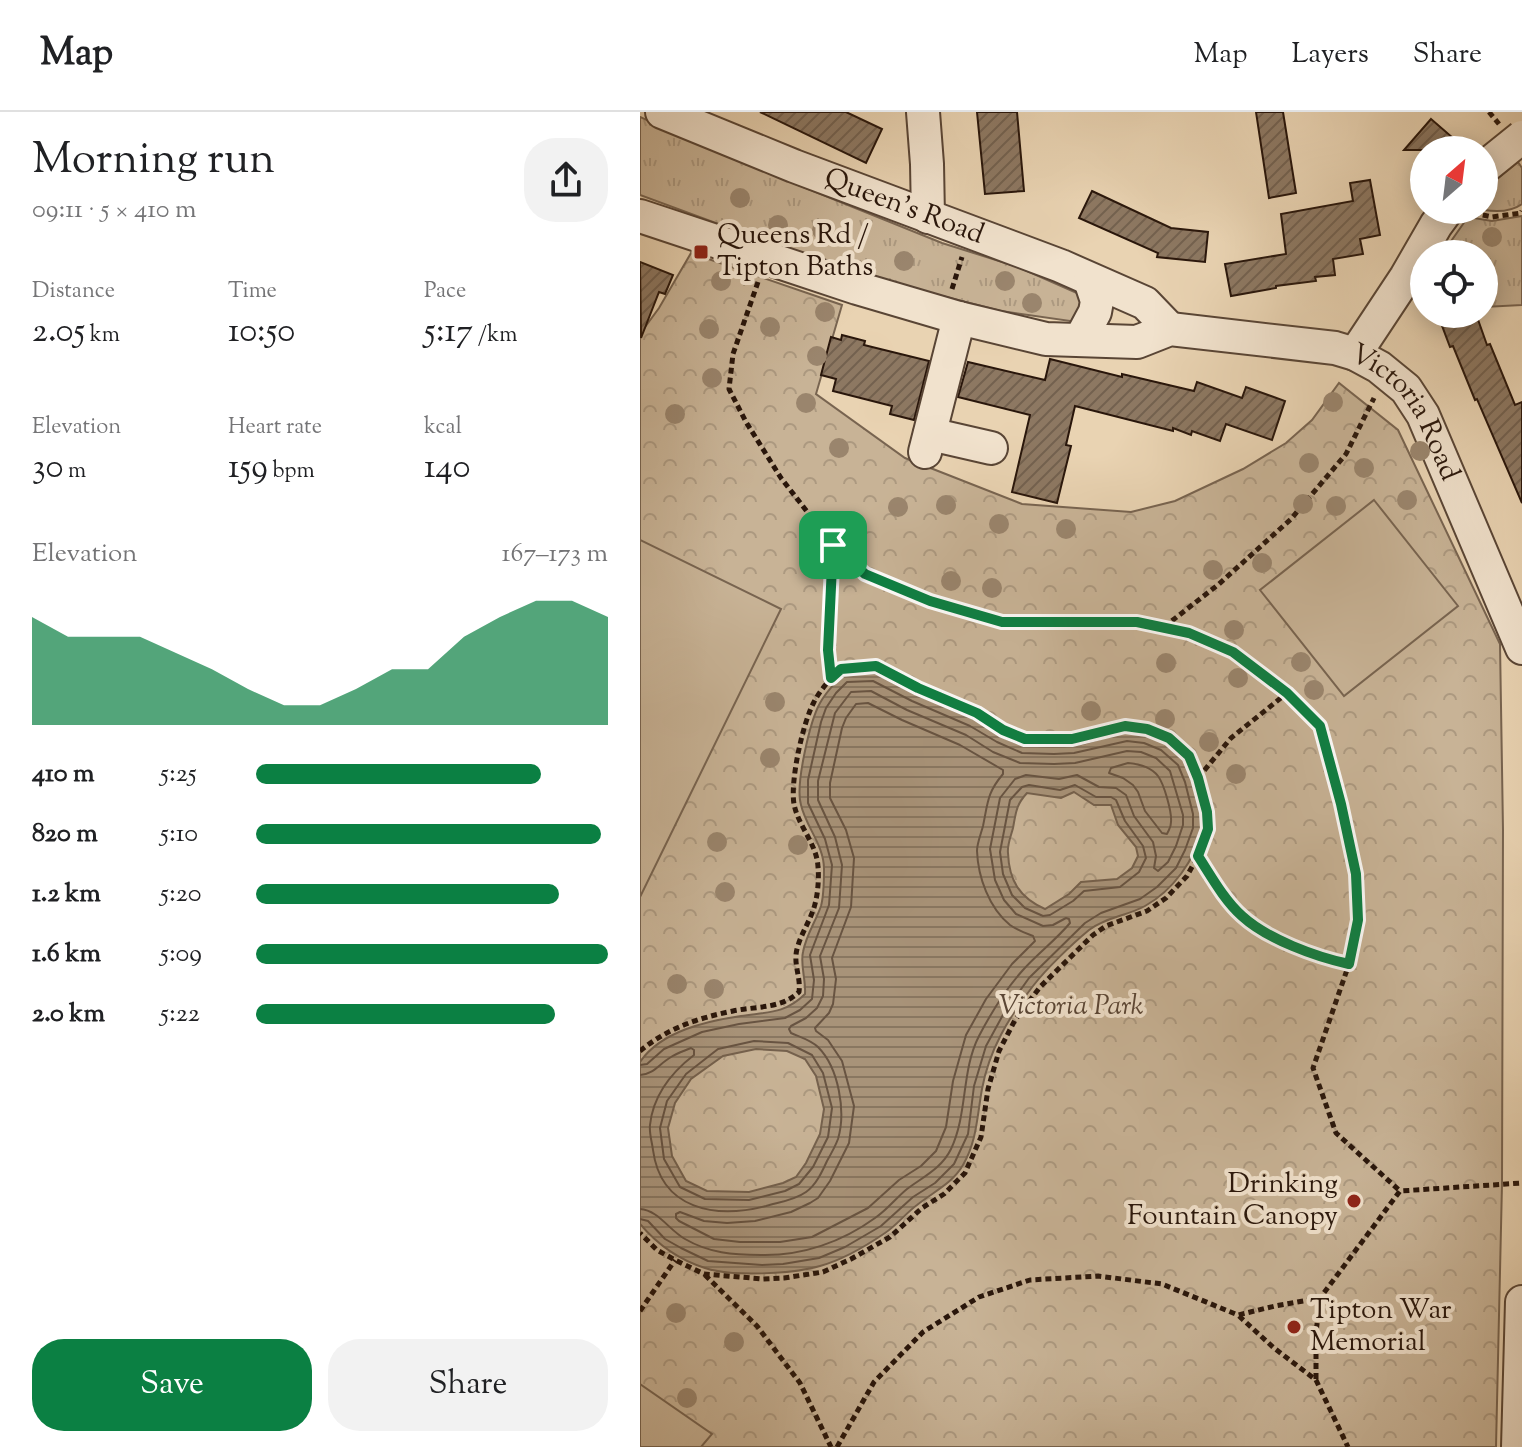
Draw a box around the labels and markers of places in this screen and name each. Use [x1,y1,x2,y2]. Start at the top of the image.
place label: Queens Rd / Tipton Baths [717,216,873,288]
marker: Queens Rd / Tipton Baths [692,243,710,261]
pin [799,511,867,579]
place label: Drinking Fountain Canopy [1127,1165,1338,1237]
marker: Drinking Fountain Canopy [1345,1192,1363,1210]
place label: Tipton War Memorial [1310,1291,1452,1363]
marker: Tipton War Memorial [1285,1318,1303,1336]

